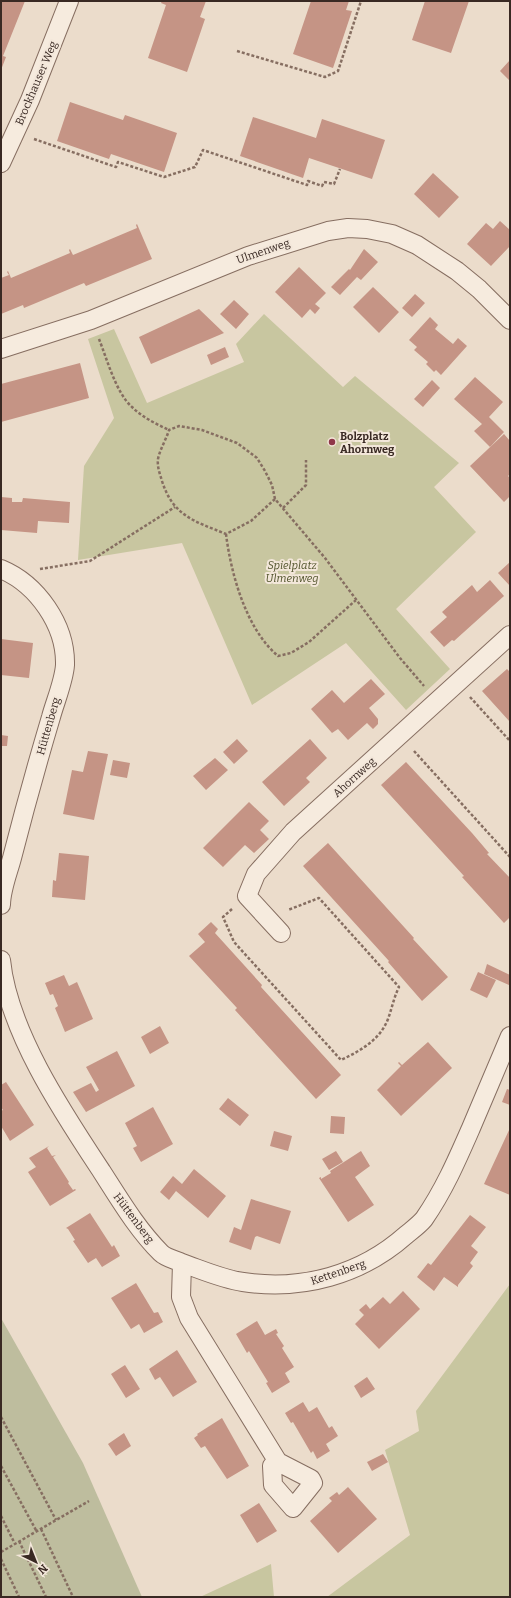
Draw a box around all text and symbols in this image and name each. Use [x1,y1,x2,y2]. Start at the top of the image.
street label: Brockhauser Weg [13,39,60,127]
street label: Ulmenweg [235,236,291,267]
place label: Bolzplatz Ahornweg [340,430,395,456]
marker: Bolzplatz Ahornweg [327,437,337,447]
park label: Spielplatz Ulmenweg [265,559,319,585]
street label: Hüttenberg [34,696,63,757]
street label: Ahornweg [330,755,378,800]
street label: Hüttenberg [110,1191,157,1246]
street label: Kettenberg [309,1257,367,1288]
north arrow [16,1542,56,1582]
text: N [35,1561,50,1577]

